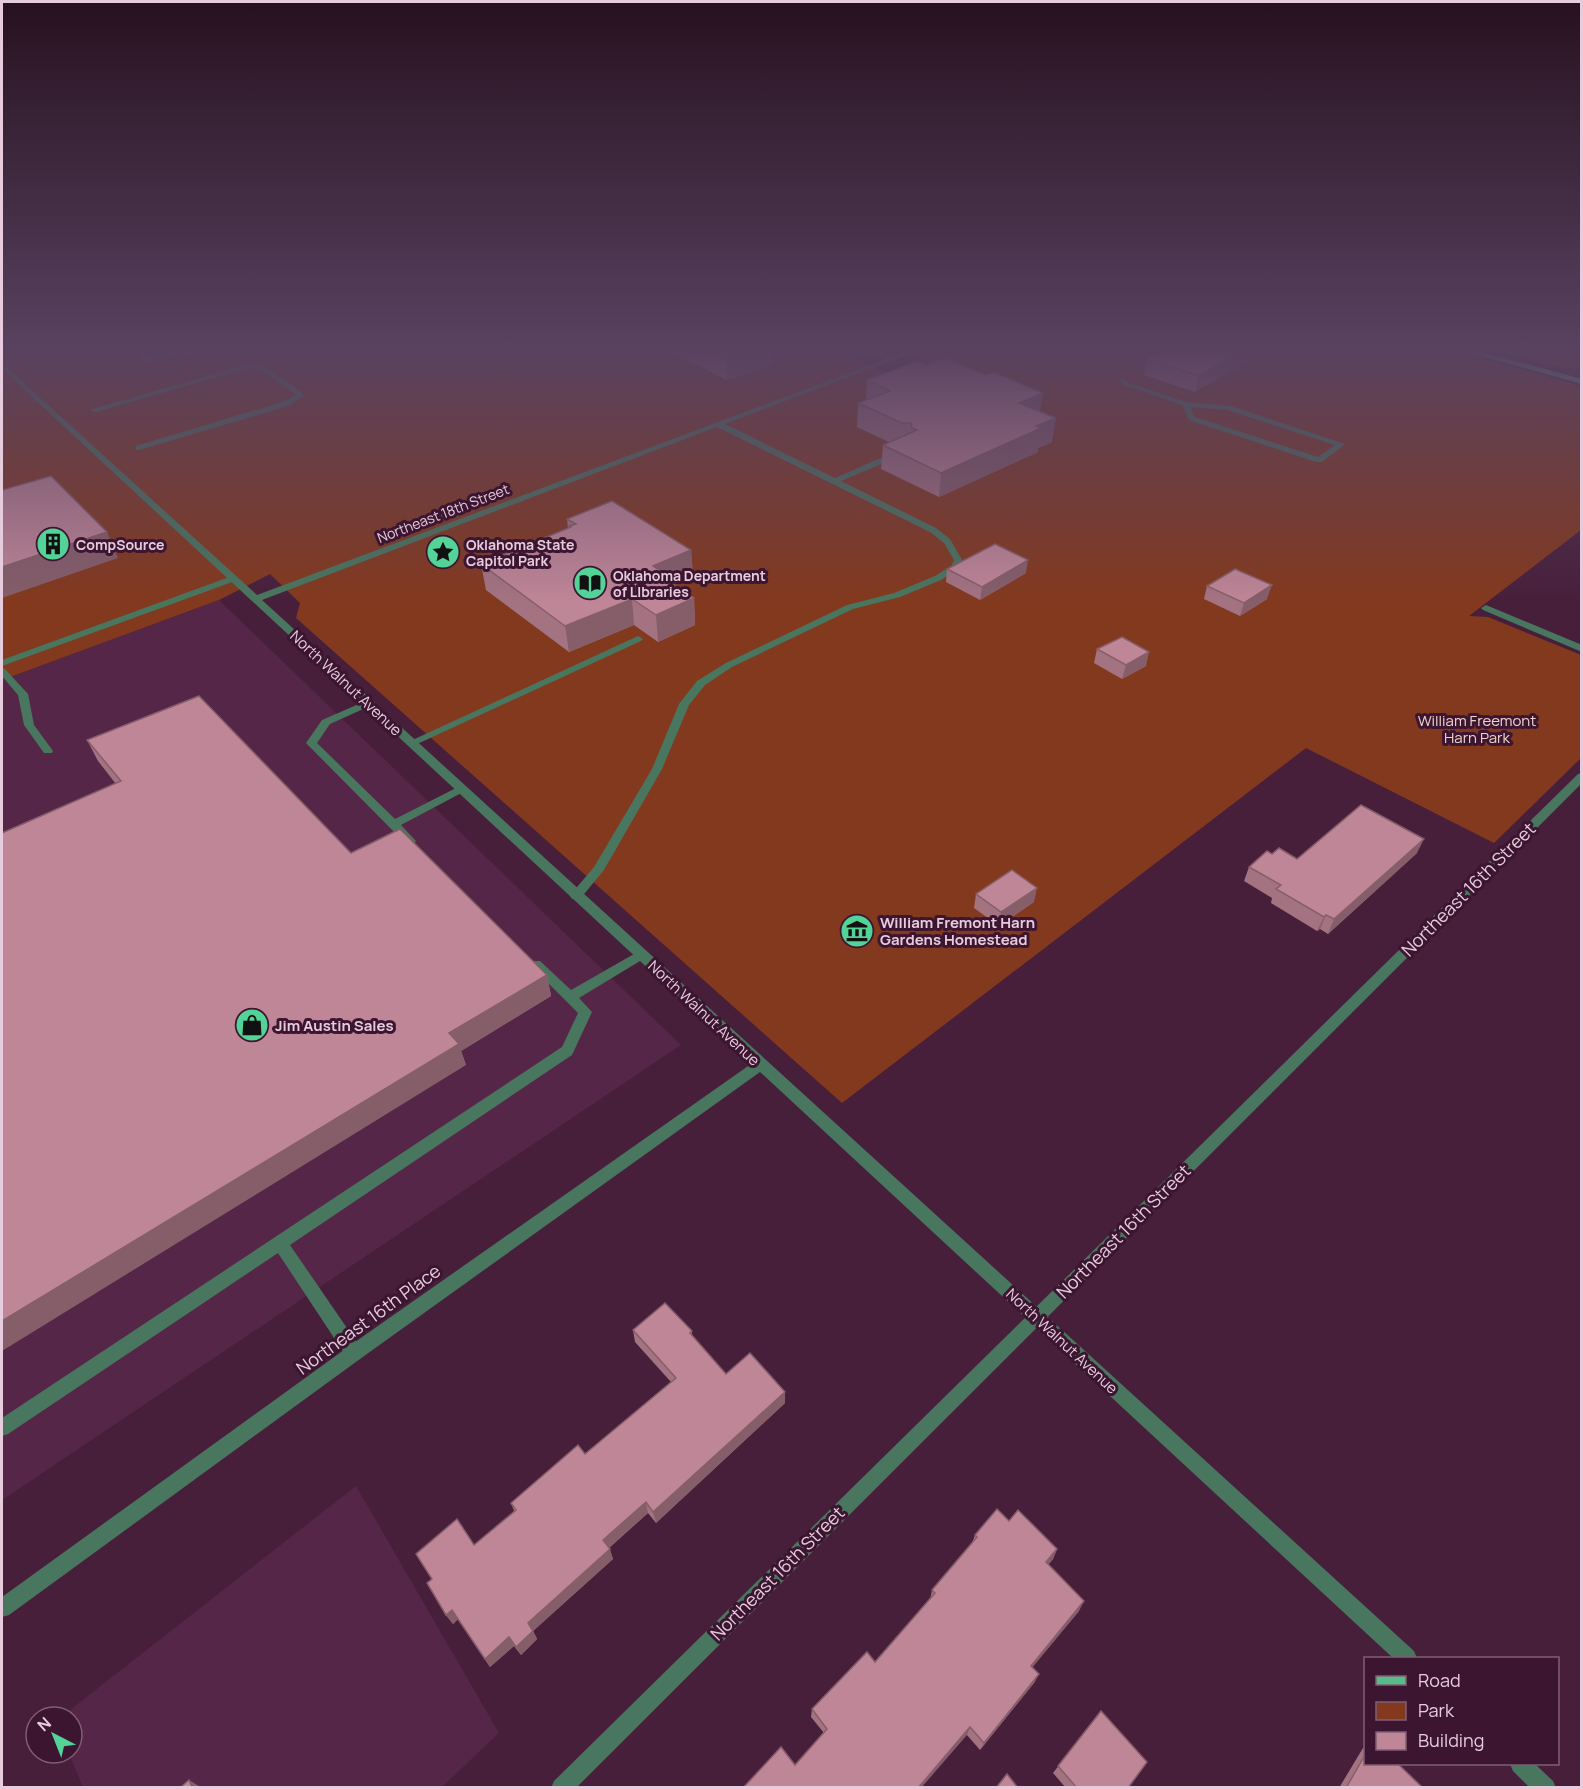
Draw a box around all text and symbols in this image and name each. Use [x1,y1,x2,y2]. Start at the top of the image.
street label: Northeast 18th Street [374,479,512,547]
building icon: CompSource [35,526,71,562]
place icon: Oklahoma State Capitol Park [425,534,461,570]
place label: CompSource [76,535,165,554]
place label: Oklahoma State Capitol Park [466,535,574,570]
library icon: Oklahoma Department of LIbraries [572,565,608,601]
place label: Oklahoma Department of LIbraries [613,566,766,601]
street label: North Walnut Avenue [286,626,407,741]
park label: William Freemont Harn Park [1418,710,1536,748]
street label: Northeast 16th Street [1396,817,1540,961]
place label: William Fremont Harn Gardens Homestead [880,912,1035,950]
museum icon: William Fremont Harn Gardens Homestead [839,913,875,949]
street label: North Walnut Avenue [644,956,765,1071]
shop icon: Jim Austin Sales [234,1007,270,1043]
place label: Jim Austin Sales [275,1015,394,1036]
street label: Northeast 16th Street [1051,1159,1195,1303]
street label: Northeast 16th Place [291,1258,445,1380]
street label: North Walnut Avenue [1002,1284,1123,1399]
street label: Northeast 16th Street [705,1501,849,1645]
legend [1364,1657,1559,1765]
text: Road [1418,1668,1461,1692]
text: Park [1418,1698,1455,1722]
north arrow [24,1705,84,1765]
text: N [32,1712,56,1736]
text: Building [1418,1728,1484,1752]

